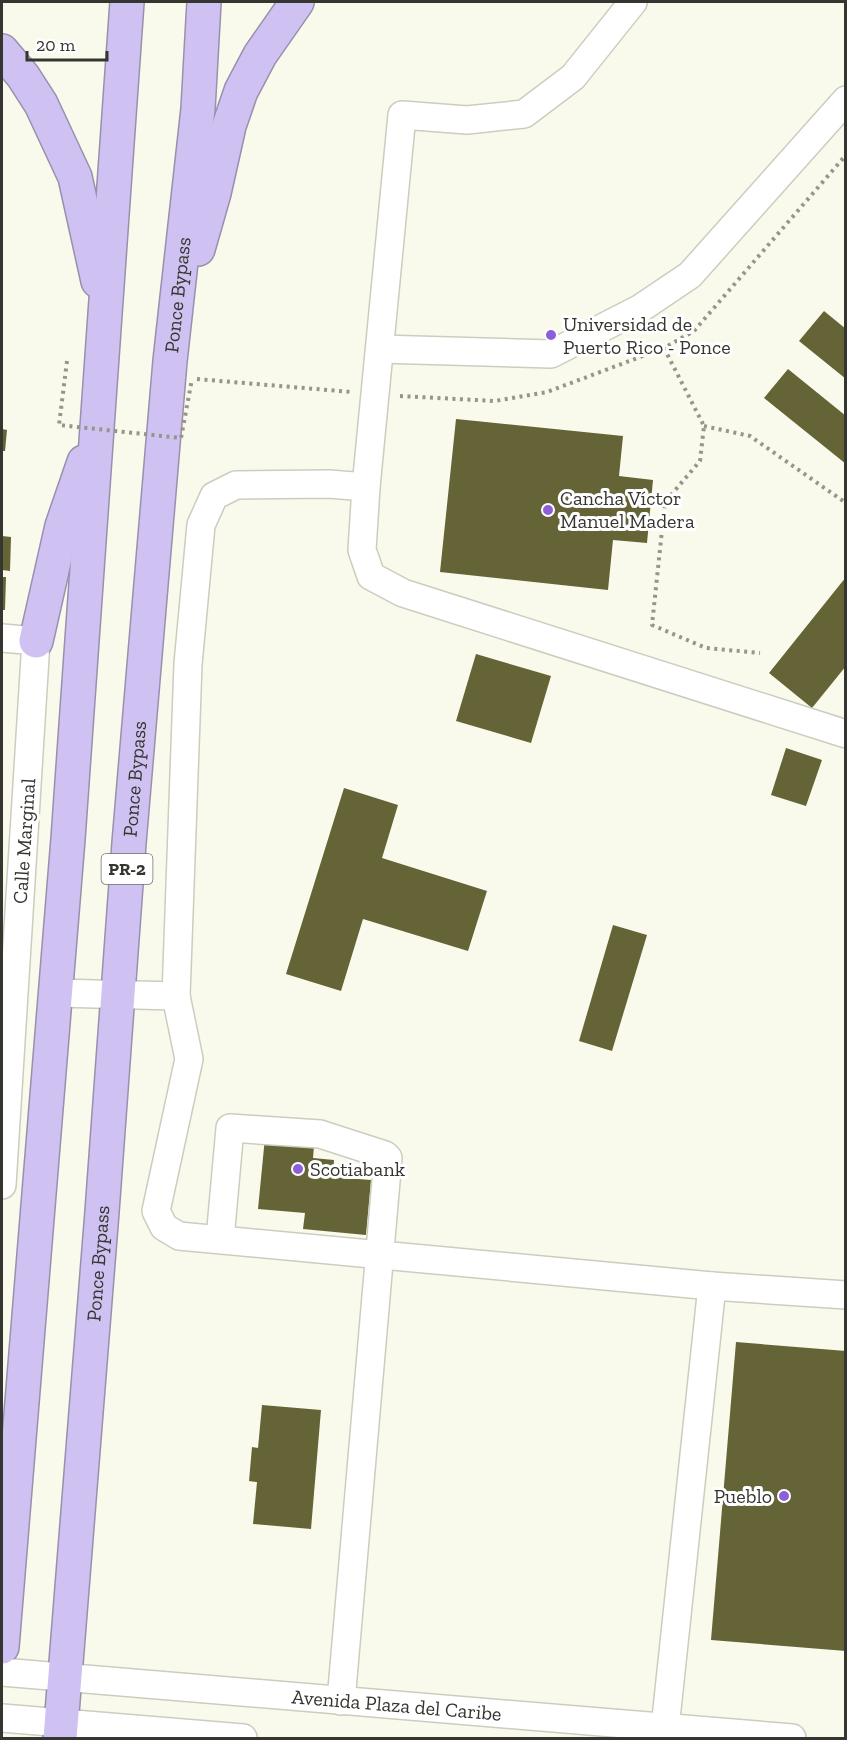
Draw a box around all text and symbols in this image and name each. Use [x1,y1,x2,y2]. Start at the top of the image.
scale bar [27,24,106,62]
text: 20 m [36,34,76,56]
street label: Ponce Bypass [159,236,196,354]
place label: Universidad de Puerto Rico - Ponce [563,312,731,359]
marker: Universidad de Puerto Rico - Ponce [544,328,558,342]
place label: Cancha Víctor Manuel Madera [560,486,695,533]
marker: Cancha Víctor Manuel Madera [541,503,555,517]
street label: Ponce Bypass [118,720,151,838]
street label: Calle Marginal [8,777,40,905]
road number: PR-2 [102,854,152,884]
place label: Scotiabank [310,1157,406,1181]
marker: Scotiabank [291,1162,305,1176]
street label: Ponce Bypass [81,1205,114,1322]
place label: Pueblo [714,1484,772,1508]
marker: Pueblo [777,1489,791,1503]
street label: Avenida Plaza del Caribe [291,1684,503,1726]

